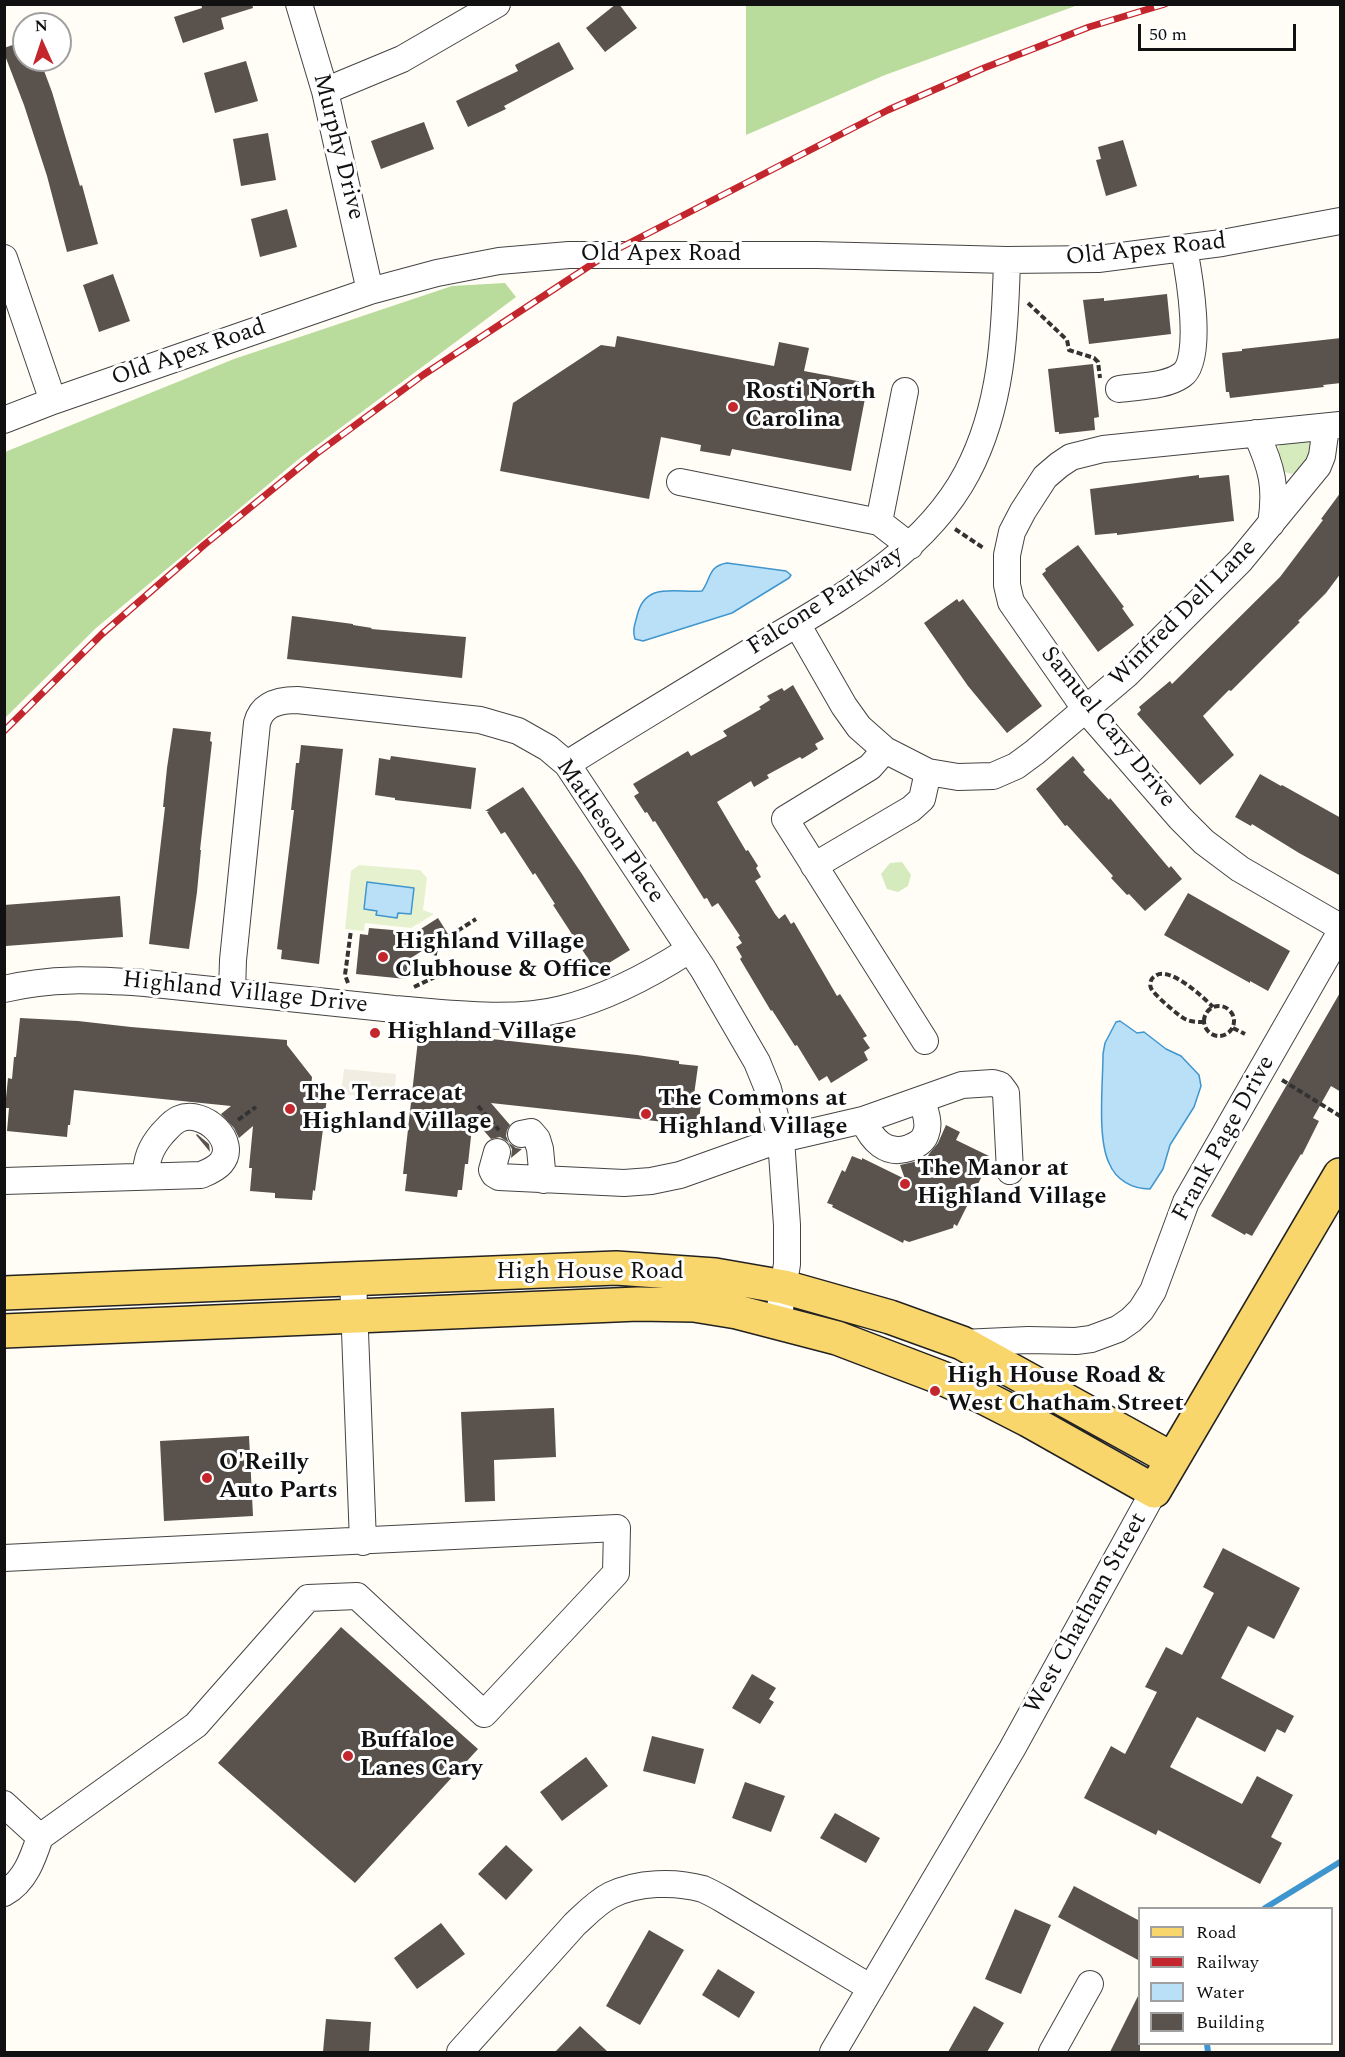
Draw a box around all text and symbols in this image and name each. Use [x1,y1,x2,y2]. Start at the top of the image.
north arrow [12,12,72,72]
scale bar [1141,12,1298,50]
text: N [34,14,48,38]
text: 50 m [1149,21,1187,48]
street label: Murphy Drive [305,71,369,223]
street label: Old Apex Road [1064,228,1228,274]
street label: Old Apex Road [581,241,741,269]
street label: Old Apex Road [108,314,270,394]
place label: Rosti North Carolina [745,379,876,435]
marker: Rosti North Carolina [726,400,740,414]
street label: Winfred Dell Lane [1104,534,1264,694]
street label: Falcone Parkway [743,541,909,663]
street label: Samuel Cary Drive [1033,642,1181,814]
street label: Matheson Place [549,754,669,910]
place label: Highland Village Clubhouse & Office [395,929,611,985]
marker: Highland Village Clubhouse & Office [376,950,390,964]
street label: Highland Village Drive [121,967,369,1021]
place label: Highland Village [387,1019,576,1047]
marker: Highland Village [368,1026,382,1040]
street label: Frank Page Drive [1168,1051,1282,1227]
place label: The Terrace at Highland Village [302,1081,491,1137]
place label: The Commons at Highland Village [658,1086,847,1142]
marker: The Terrace at Highland Village [283,1102,297,1116]
marker: The Commons at Highland Village [639,1107,653,1121]
place label: The Manor at Highland Village [917,1156,1106,1212]
marker: The Manor at Highland Village [898,1177,912,1191]
street label: High House Road [496,1259,684,1287]
place label: High House Road & West Chatham Street [947,1363,1184,1419]
marker: High House Road & West Chatham Street [928,1384,942,1398]
place label: O'Reilly Auto Parts [219,1450,338,1506]
marker: O'Reilly Auto Parts [200,1471,214,1485]
street label: West Chatham Street [1020,1508,1154,1720]
place label: Buffaloe Lanes Cary [360,1728,482,1784]
marker: Buffaloe Lanes Cary [341,1749,355,1763]
legend [1138,1907,1333,2045]
text: Road [1196,1919,1237,1946]
text: Railway [1196,1949,1259,1976]
text: Water [1196,1979,1244,2006]
text: Building [1196,2009,1265,2036]

